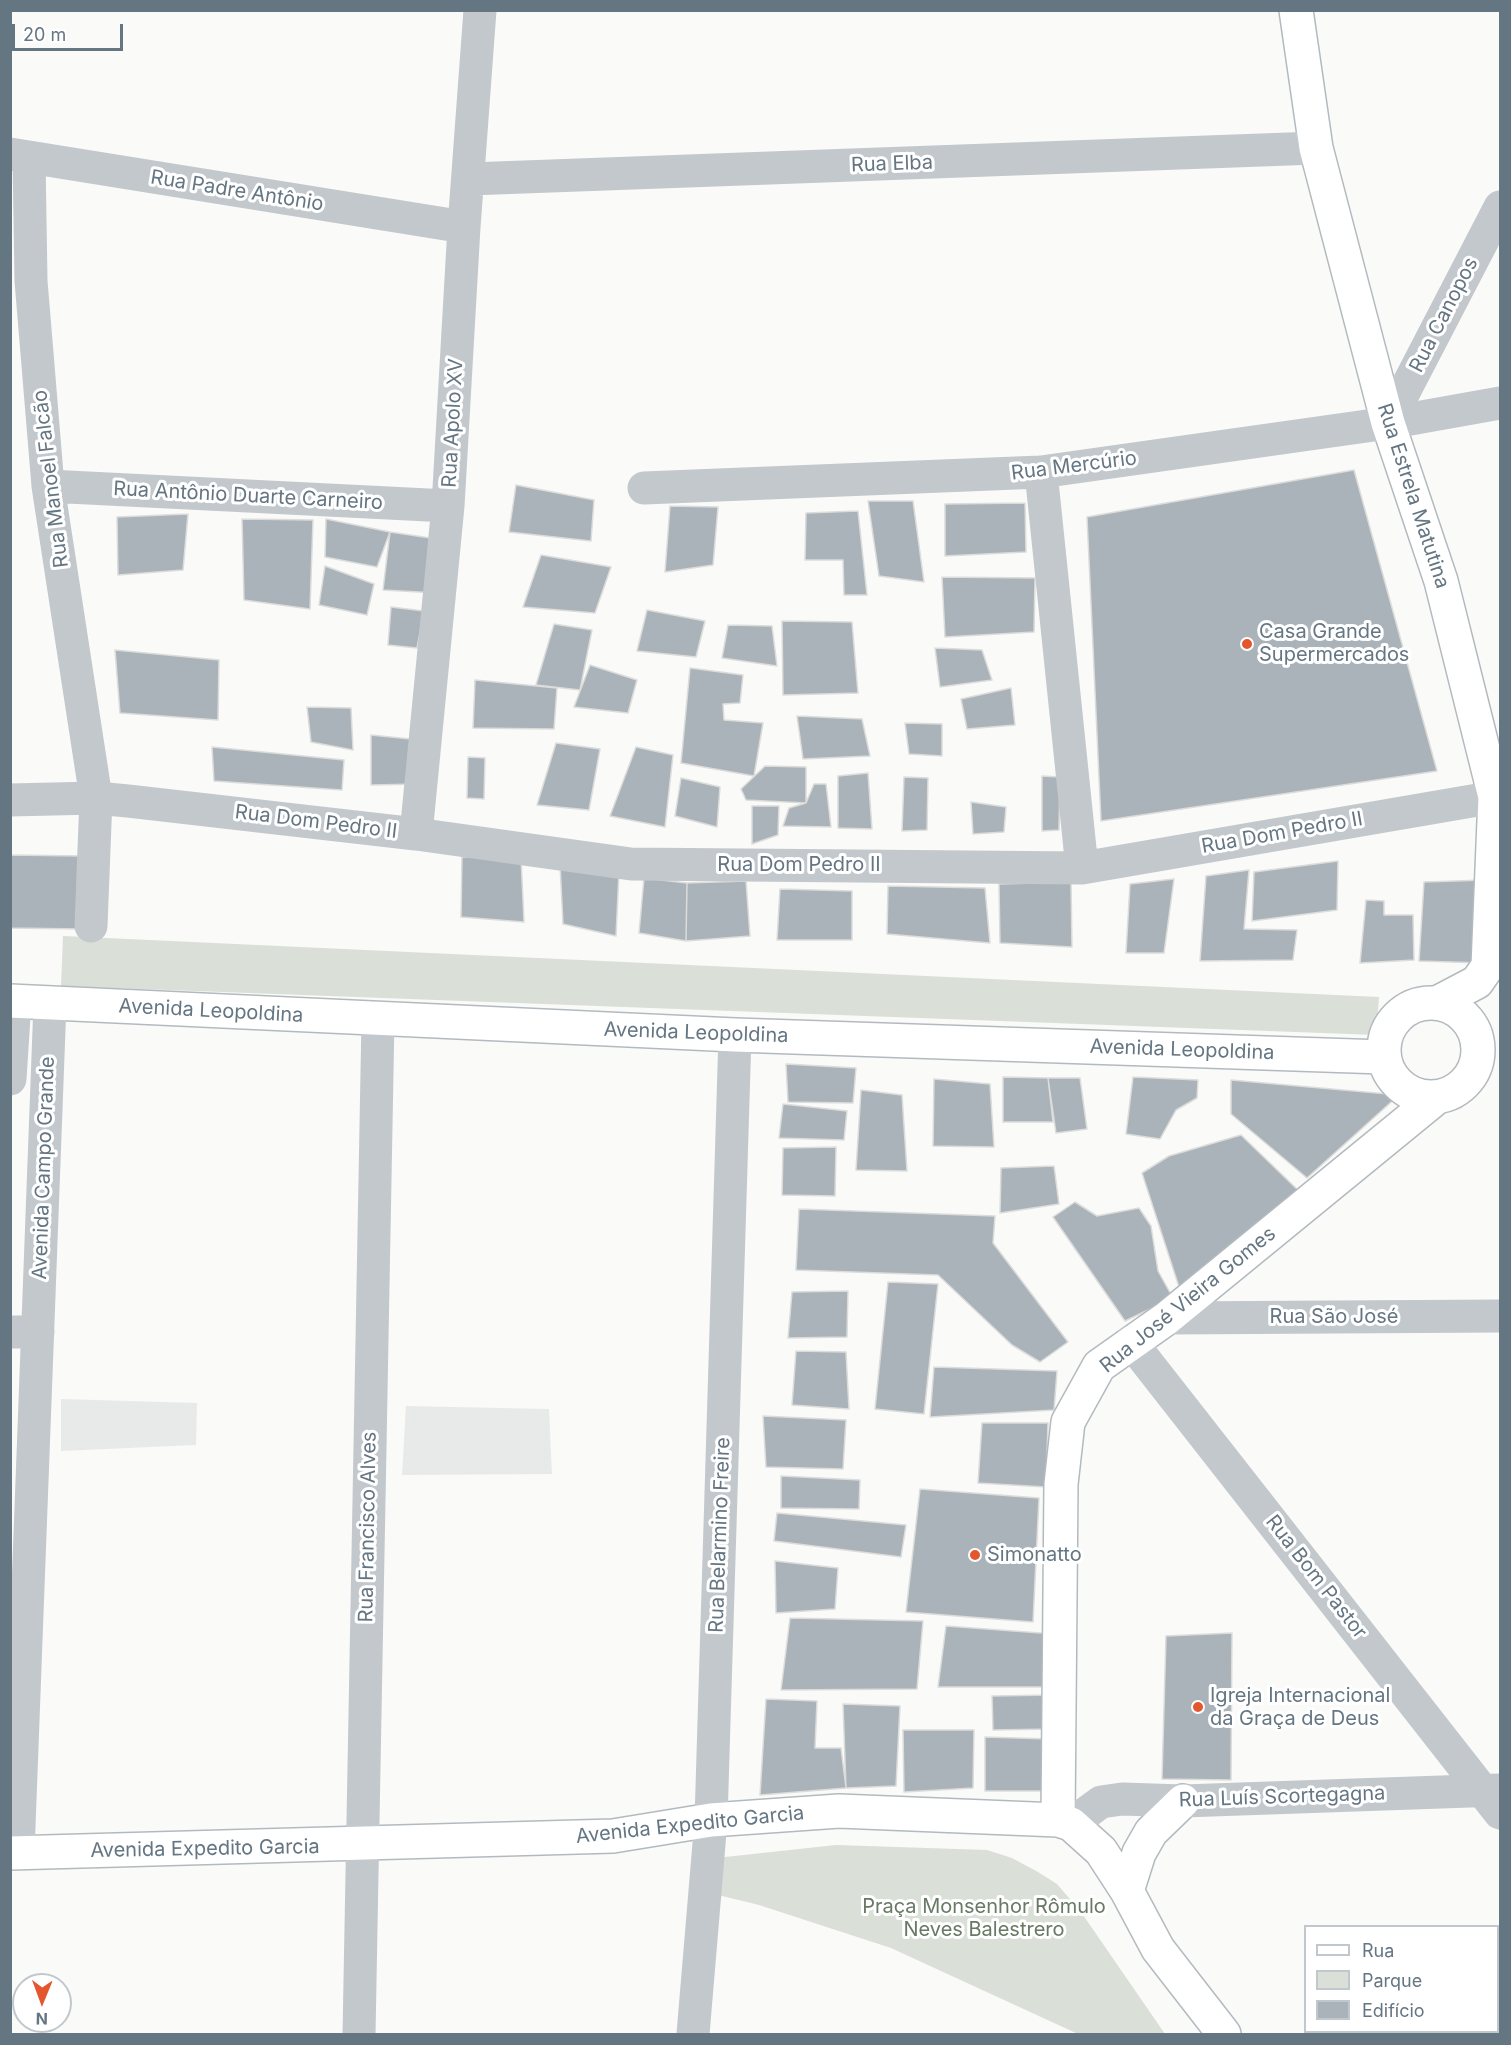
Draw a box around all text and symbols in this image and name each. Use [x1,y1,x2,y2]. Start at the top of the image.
scale bar [15,12,126,50]
text: 20 m [23,24,66,45]
street label: Rua Elba [851,151,933,177]
street label: Rua Padre Antônio [149,165,325,217]
street label: Rua Canopos [1405,253,1483,377]
street label: Rua Apolo XV [438,358,468,488]
street label: Rua Manoel Falcão [28,389,74,569]
street label: Rua Estrela Matutina [1372,400,1454,592]
street label: Rua Mercúrio [1010,446,1138,486]
street label: Rua Antônio Duarte Carneiro [113,477,383,515]
place label: Casa Grande Supermercados [1259,620,1409,667]
marker: Casa Grande Supermercados [1240,637,1254,651]
street label: Rua Dom Pedro II [234,800,398,844]
street label: Rua Dom Pedro II [1200,807,1364,859]
street label: Rua Dom Pedro II [717,853,881,877]
street label: Avenida Leopoldina [118,994,304,1028]
street label: Avenida Leopoldina [603,1018,789,1048]
street label: Avenida Leopoldina [1089,1035,1275,1065]
street label: Avenida Campo Grande [28,1056,60,1280]
street label: Rua José Vieira Gomes [1095,1222,1281,1378]
street label: Rua São José [1270,1305,1398,1329]
street label: Rua Francisco Alves [354,1431,382,1623]
street label: Rua Belarmino Freire [705,1437,735,1633]
street label: Rua Bom Pastor [1260,1510,1372,1644]
place label: Simonatto [987,1543,1082,1567]
marker: Simonatto [968,1548,982,1562]
place label: Igreja Internacional da Graça de Deus [1210,1684,1390,1731]
marker: Igreja Internacional da Graça de Deus [1191,1700,1205,1714]
street label: Rua Luís Scortegagna [1178,1781,1386,1813]
street label: Avenida Expedito Garcia [575,1801,805,1849]
street label: Avenida Expedito Garcia [90,1835,320,1863]
park label: Praça Monsenhor Rômulo Neves Balestrero [862,1895,1106,1942]
legend [1304,1925,1499,2033]
text: Rua [1362,1940,1394,1961]
text: Parque [1362,1970,1422,1991]
north arrow [12,1973,72,2033]
text: Edifício [1362,2000,1425,2021]
text: N [35,2009,48,2029]

